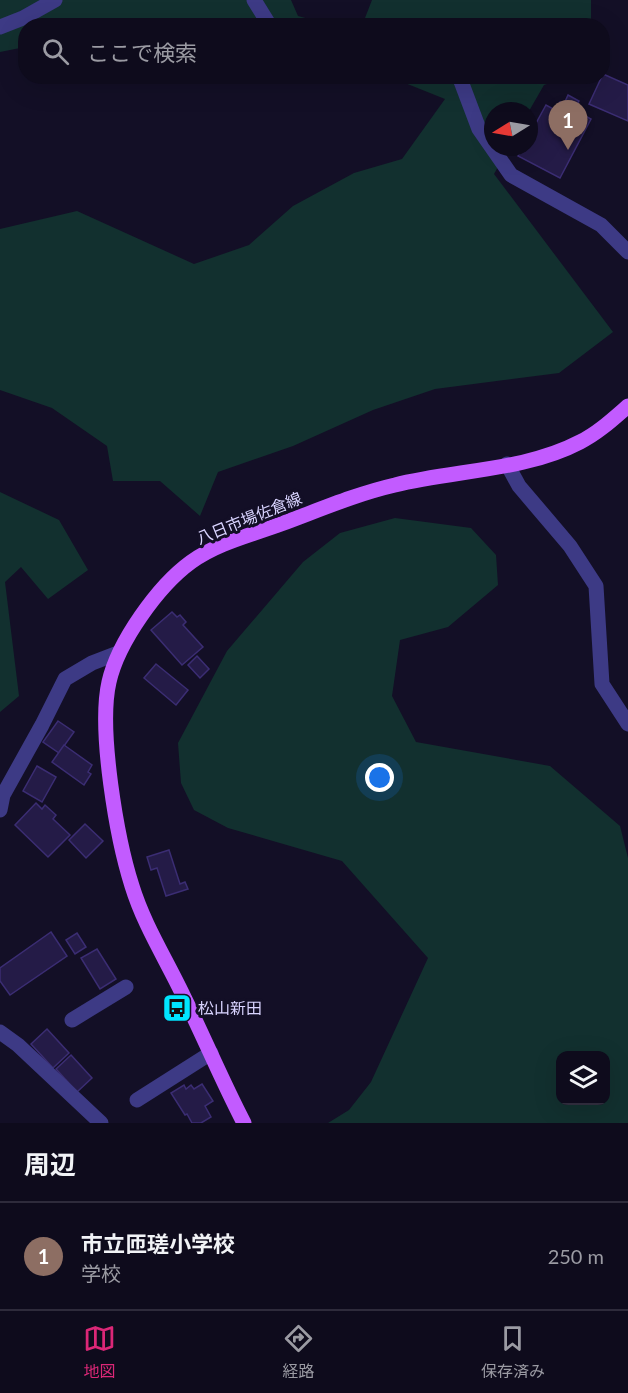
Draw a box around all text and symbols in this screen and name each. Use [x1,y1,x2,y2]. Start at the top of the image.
search box [18,18,610,84]
icon: search [39,35,72,68]
text: ここで検索 [87,39,197,66]
pin: 1 [548,100,588,150]
north arrow [484,102,538,156]
street label: 八日市場佐倉線 [193,488,304,547]
your location [365,763,394,792]
bus stop icon: 松山新田 [161,992,193,1024]
place label: 松山新田 [198,998,262,1017]
map controls [556,1051,610,1105]
button: layers [556,1051,610,1105]
text: 周辺 [24,1148,76,1180]
text: 市立匝瑳小学校 [81,1230,235,1257]
text: 1 [38,1244,49,1268]
text: 250 m [548,1244,604,1268]
text: 学校 [81,1261,121,1285]
tab: 地図 [83,1322,116,1382]
tab: 経路 [282,1322,315,1382]
tab: 保存済み [481,1322,545,1382]

